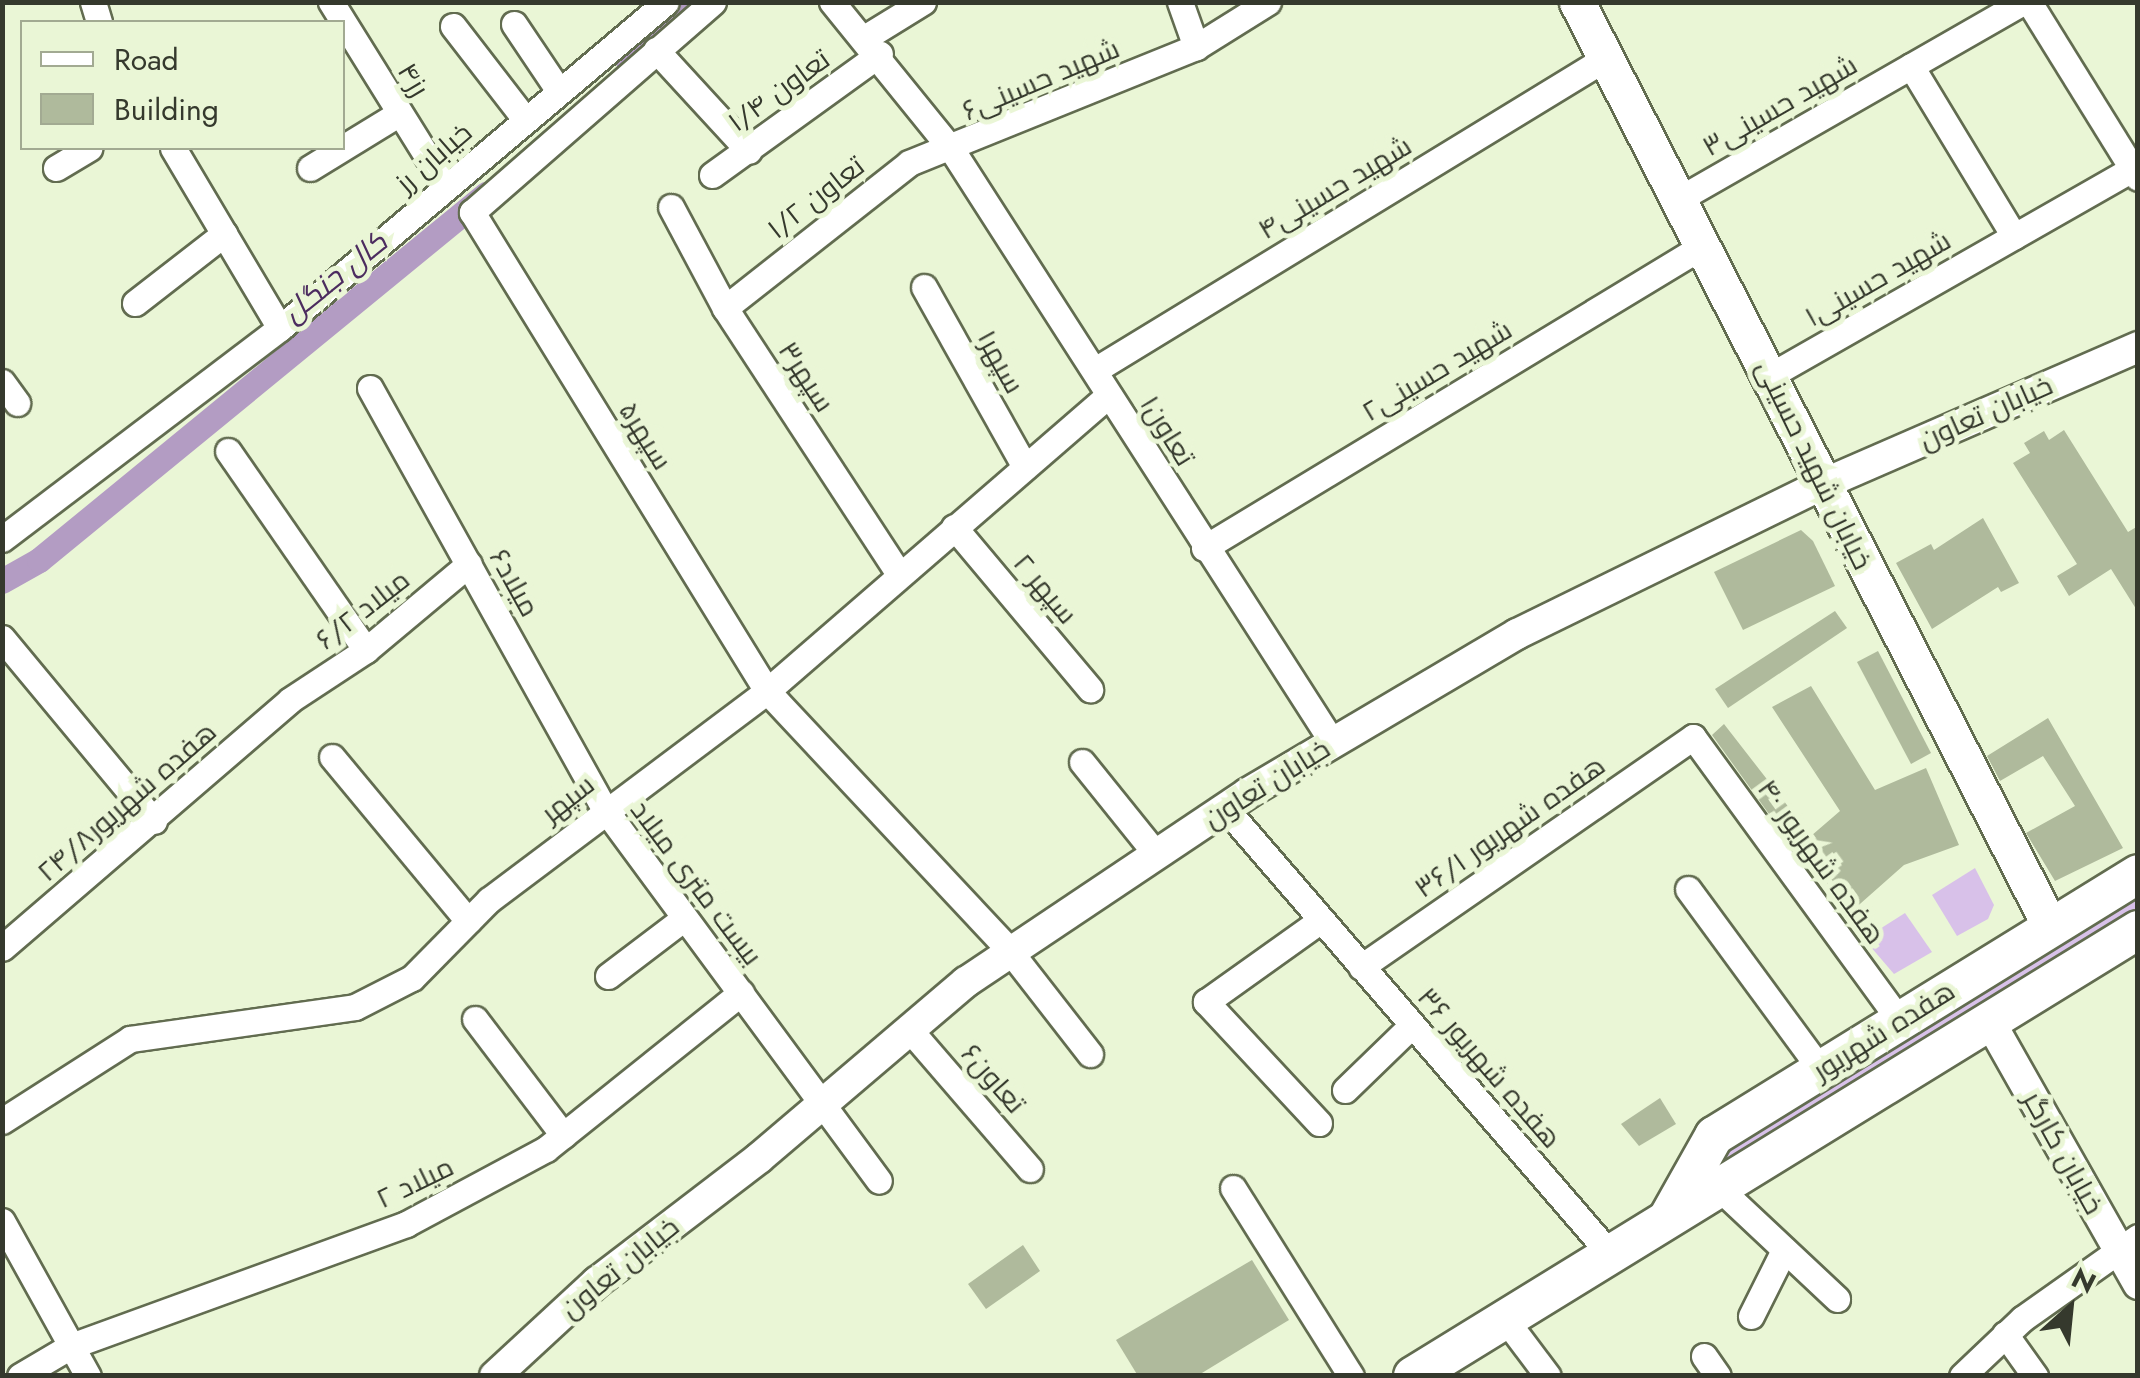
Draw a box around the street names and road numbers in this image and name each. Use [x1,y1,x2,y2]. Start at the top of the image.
street label: شهید حسینی۶ [957,32,1125,128]
street label: تعاون ۱/۴ [722,43,836,139]
street label: شهید حسینی۳ [1697,48,1863,164]
street label: رز۴ [390,57,436,103]
street label: خیابان رز [389,116,479,200]
street label: شهید حسینی۴ [1252,129,1418,247]
street label: تعاون ۱/۲ [761,150,871,246]
street label: شهید حسینی۱ [1799,224,1957,334]
street label: شهید حسینی۲ [1356,313,1518,429]
street label: سپهر۱ [969,325,1031,399]
street label: سپهر۳ [771,335,841,419]
street label: خیابان شهید حسینی [1749,355,1879,575]
street label: خیابان تعاون [1914,369,2058,457]
street label: تعاون۱ [1133,390,1201,472]
street label: سپهر۵ [611,396,679,476]
street label: میلاد۶ [482,543,546,623]
street label: سپهر ۲ [1006,547,1084,631]
street label: میلاد ۶/۲ [310,563,416,657]
street label: هفده شهریور۲۴/۸ [31,715,223,889]
street label: خیابان تعاون [1198,732,1336,836]
street label: هفده شهریور ۳۶/۱ [1408,749,1612,905]
street label: سپهر [535,768,601,830]
street label: هفده شهریور ۴۰ [1750,773,1892,951]
street label: بیست متری میلاد [623,794,769,972]
street label: هفده شهریور [1807,974,1961,1088]
street label: هفده شهریور ۳۶ [1410,981,1568,1155]
street label: تعاون۶ [954,1037,1032,1121]
street label: خیابان کارگر [2016,1086,2110,1220]
street label: میلاد ۲ [371,1150,459,1216]
street label: خیابان تعاون [554,1210,686,1326]

